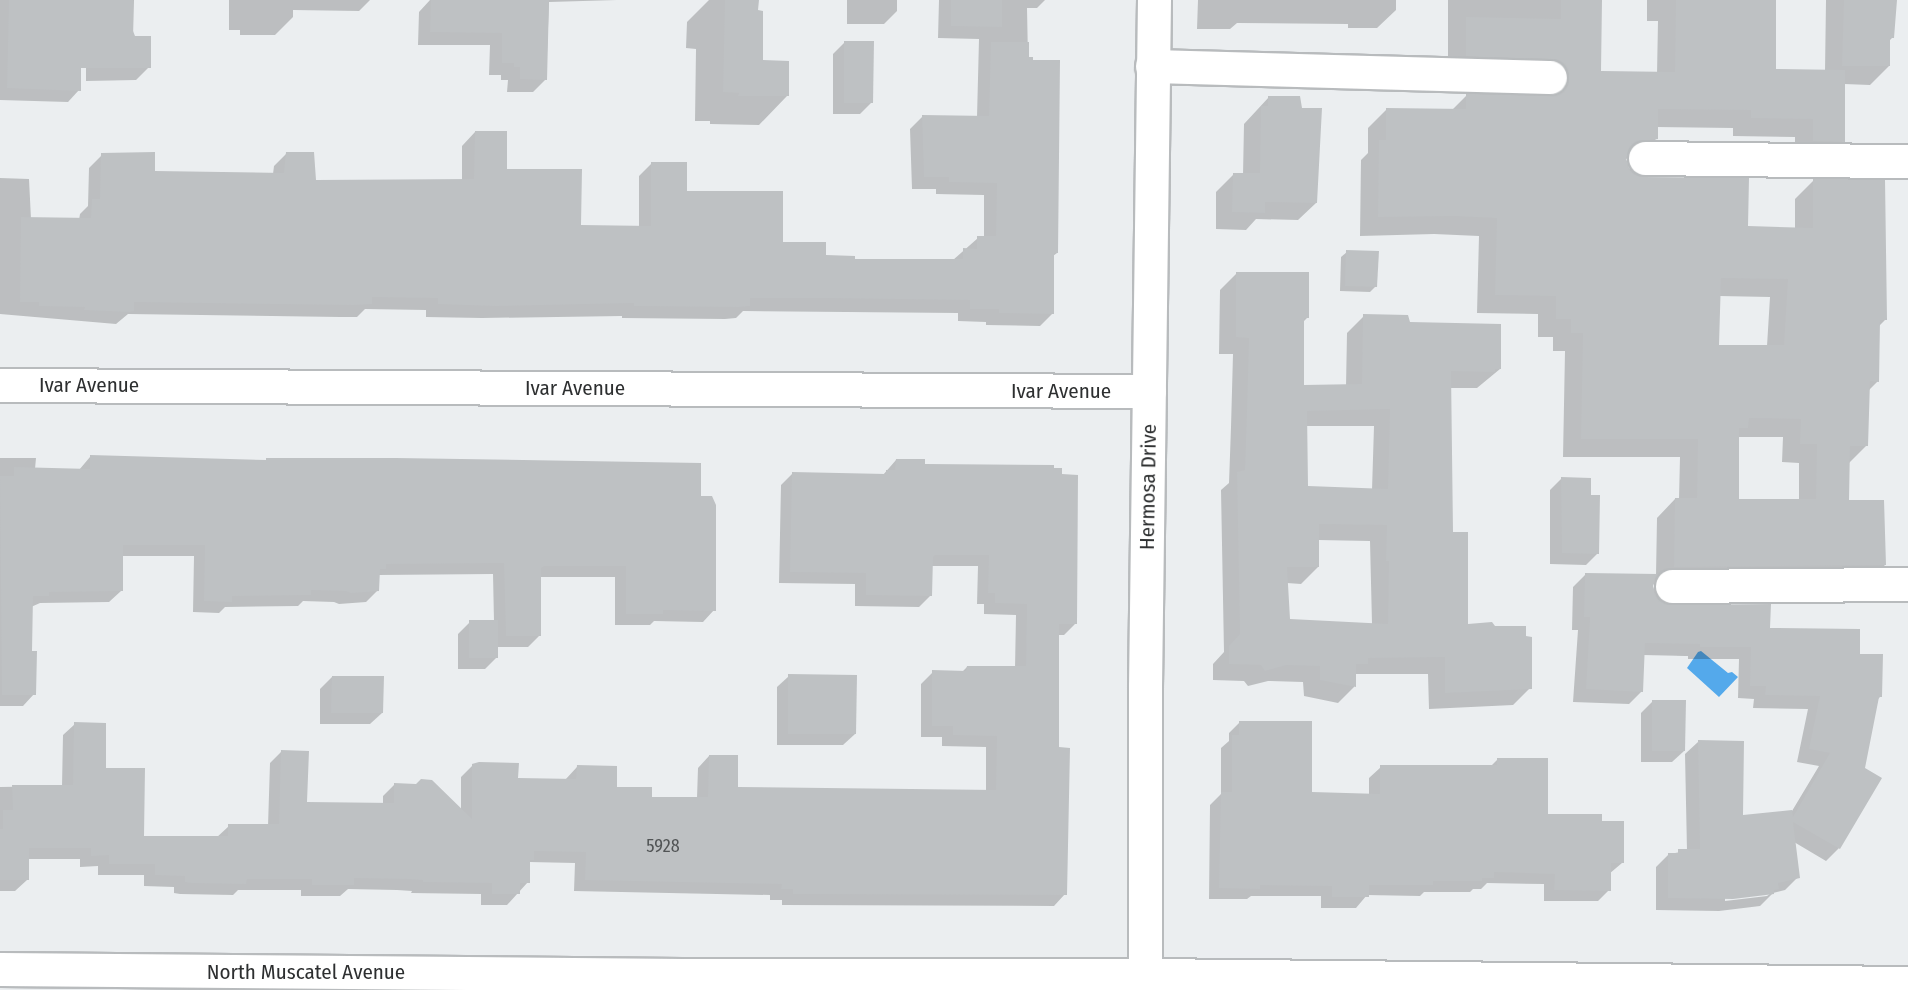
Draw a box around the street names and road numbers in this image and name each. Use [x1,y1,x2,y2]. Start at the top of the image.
street label: Ivar Avenue [39,372,139,398]
street label: Ivar Avenue [525,375,625,401]
street label: Ivar Avenue [1011,378,1111,404]
street label: Hermosa Drive [1134,424,1162,550]
street label: North Muscatel Avenue [207,959,405,985]

